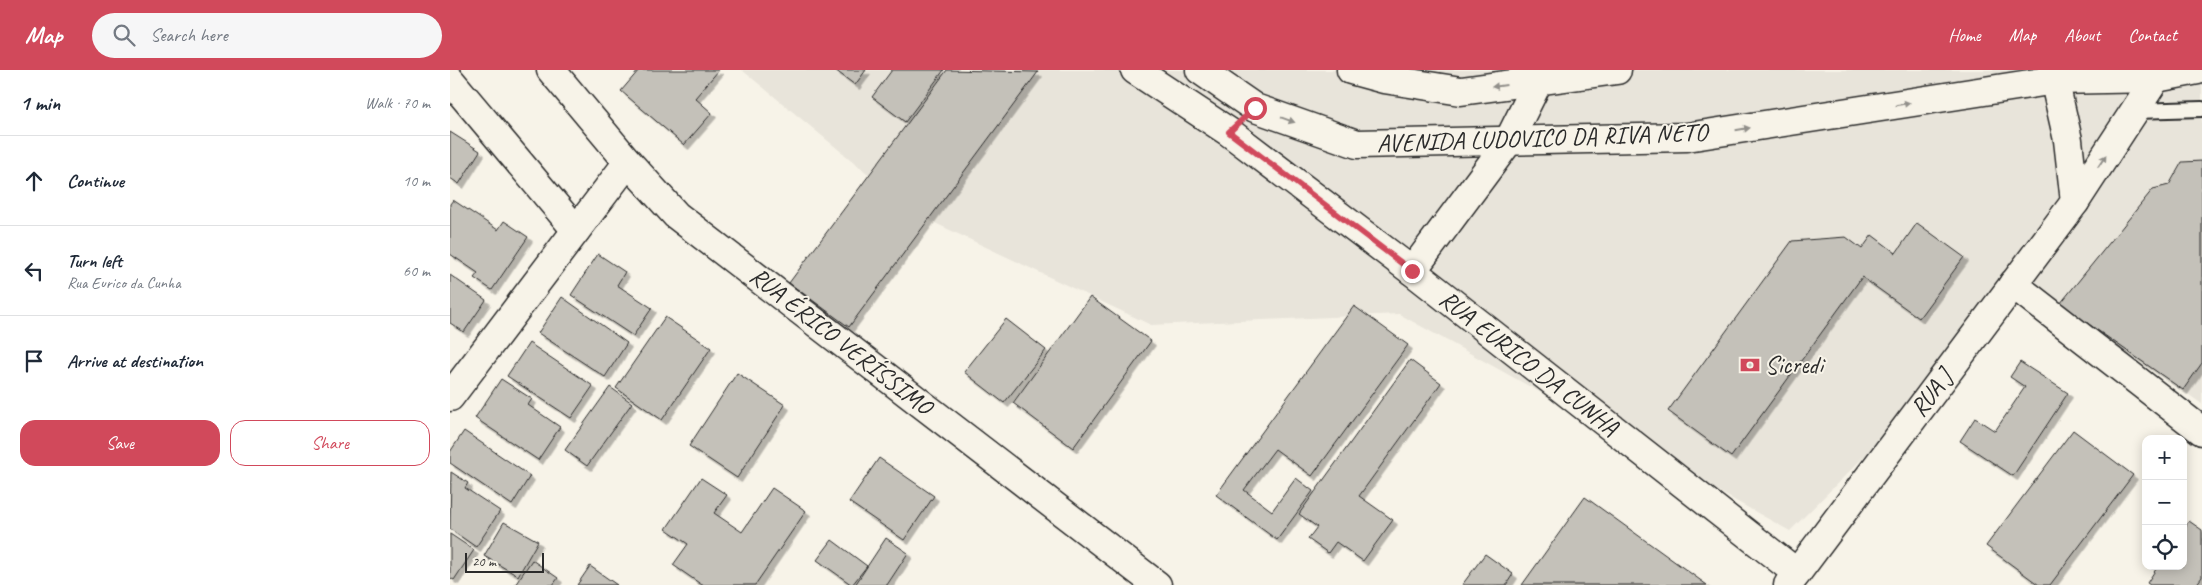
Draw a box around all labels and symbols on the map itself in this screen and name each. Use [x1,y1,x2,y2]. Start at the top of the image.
one-way arrow [1491,82,1507,90]
route start [1244,97,1267,120]
one-way arrow [1896,100,1912,108]
one-way arrow [1280,116,1295,124]
street label: AVENIDA LUDOVICO DA RIVA NETO [1376,116,1710,160]
one-way arrow [1735,124,1751,132]
one-way arrow [2097,154,2107,167]
street label: RUA ÉRICO VERÍSSIMO [743,260,941,424]
route end [1401,260,1424,283]
street label: RUA EURICO DA CUNHA [1433,283,1625,443]
place label: Sicredi [1765,349,1826,381]
bank icon: Sicredi [1739,354,1761,376]
street label: RUA J [1903,360,1961,423]
scale bar [465,550,544,573]

